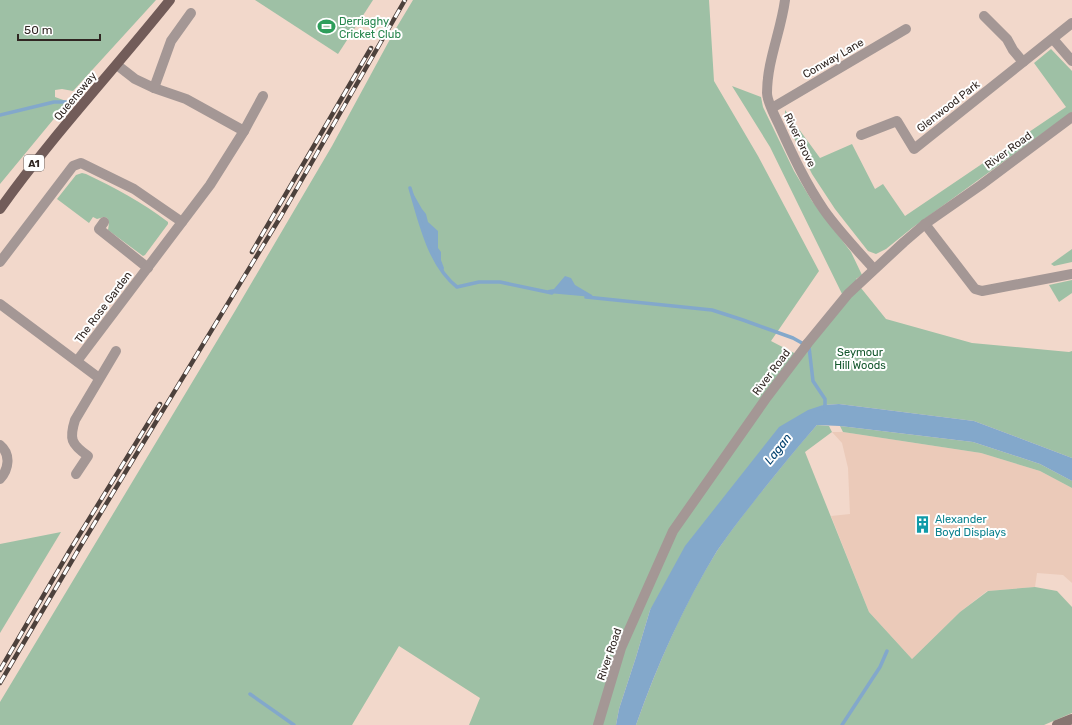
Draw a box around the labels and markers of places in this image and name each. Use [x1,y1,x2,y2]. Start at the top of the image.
place label: Derriaghy Cricket Club [339,15,401,41]
sports icon: Derriaghy Cricket Club [316,17,336,37]
place label: Alexander Boyd Displays [935,513,1006,539]
building icon: Alexander Boyd Displays [912,515,932,535]

